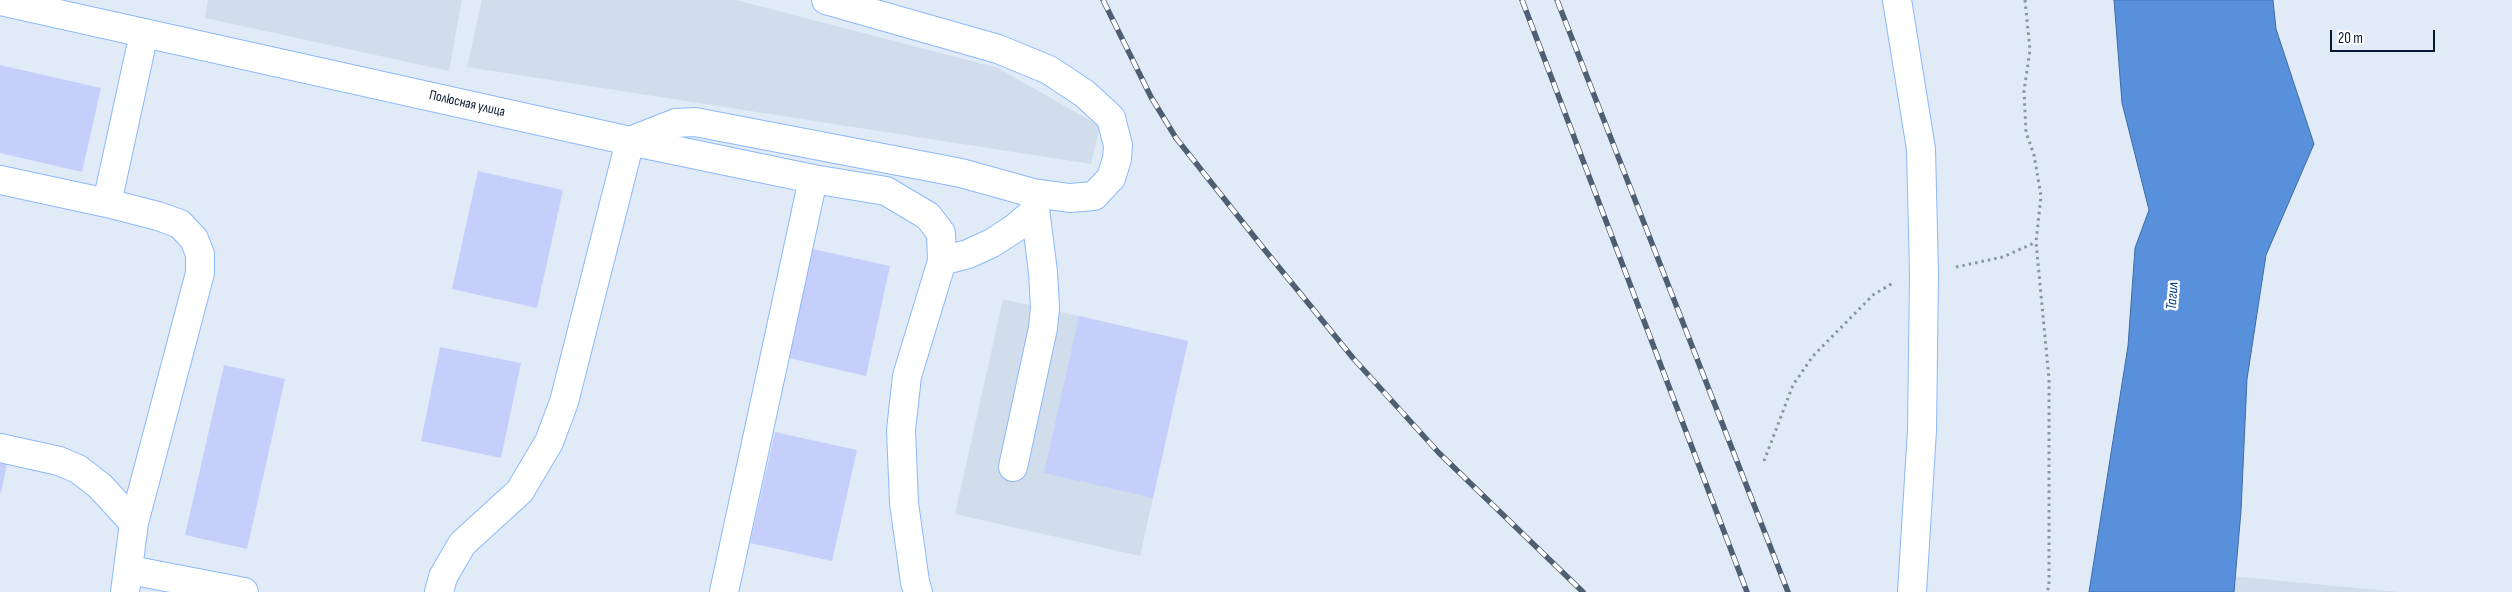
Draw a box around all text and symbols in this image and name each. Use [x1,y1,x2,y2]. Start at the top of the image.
scale bar [2332,20,2437,52]
text: 20 m [2338,29,2363,48]
street label: Полюсная улица [427,87,507,121]
water label: Тагил [2163,282,2183,310]

